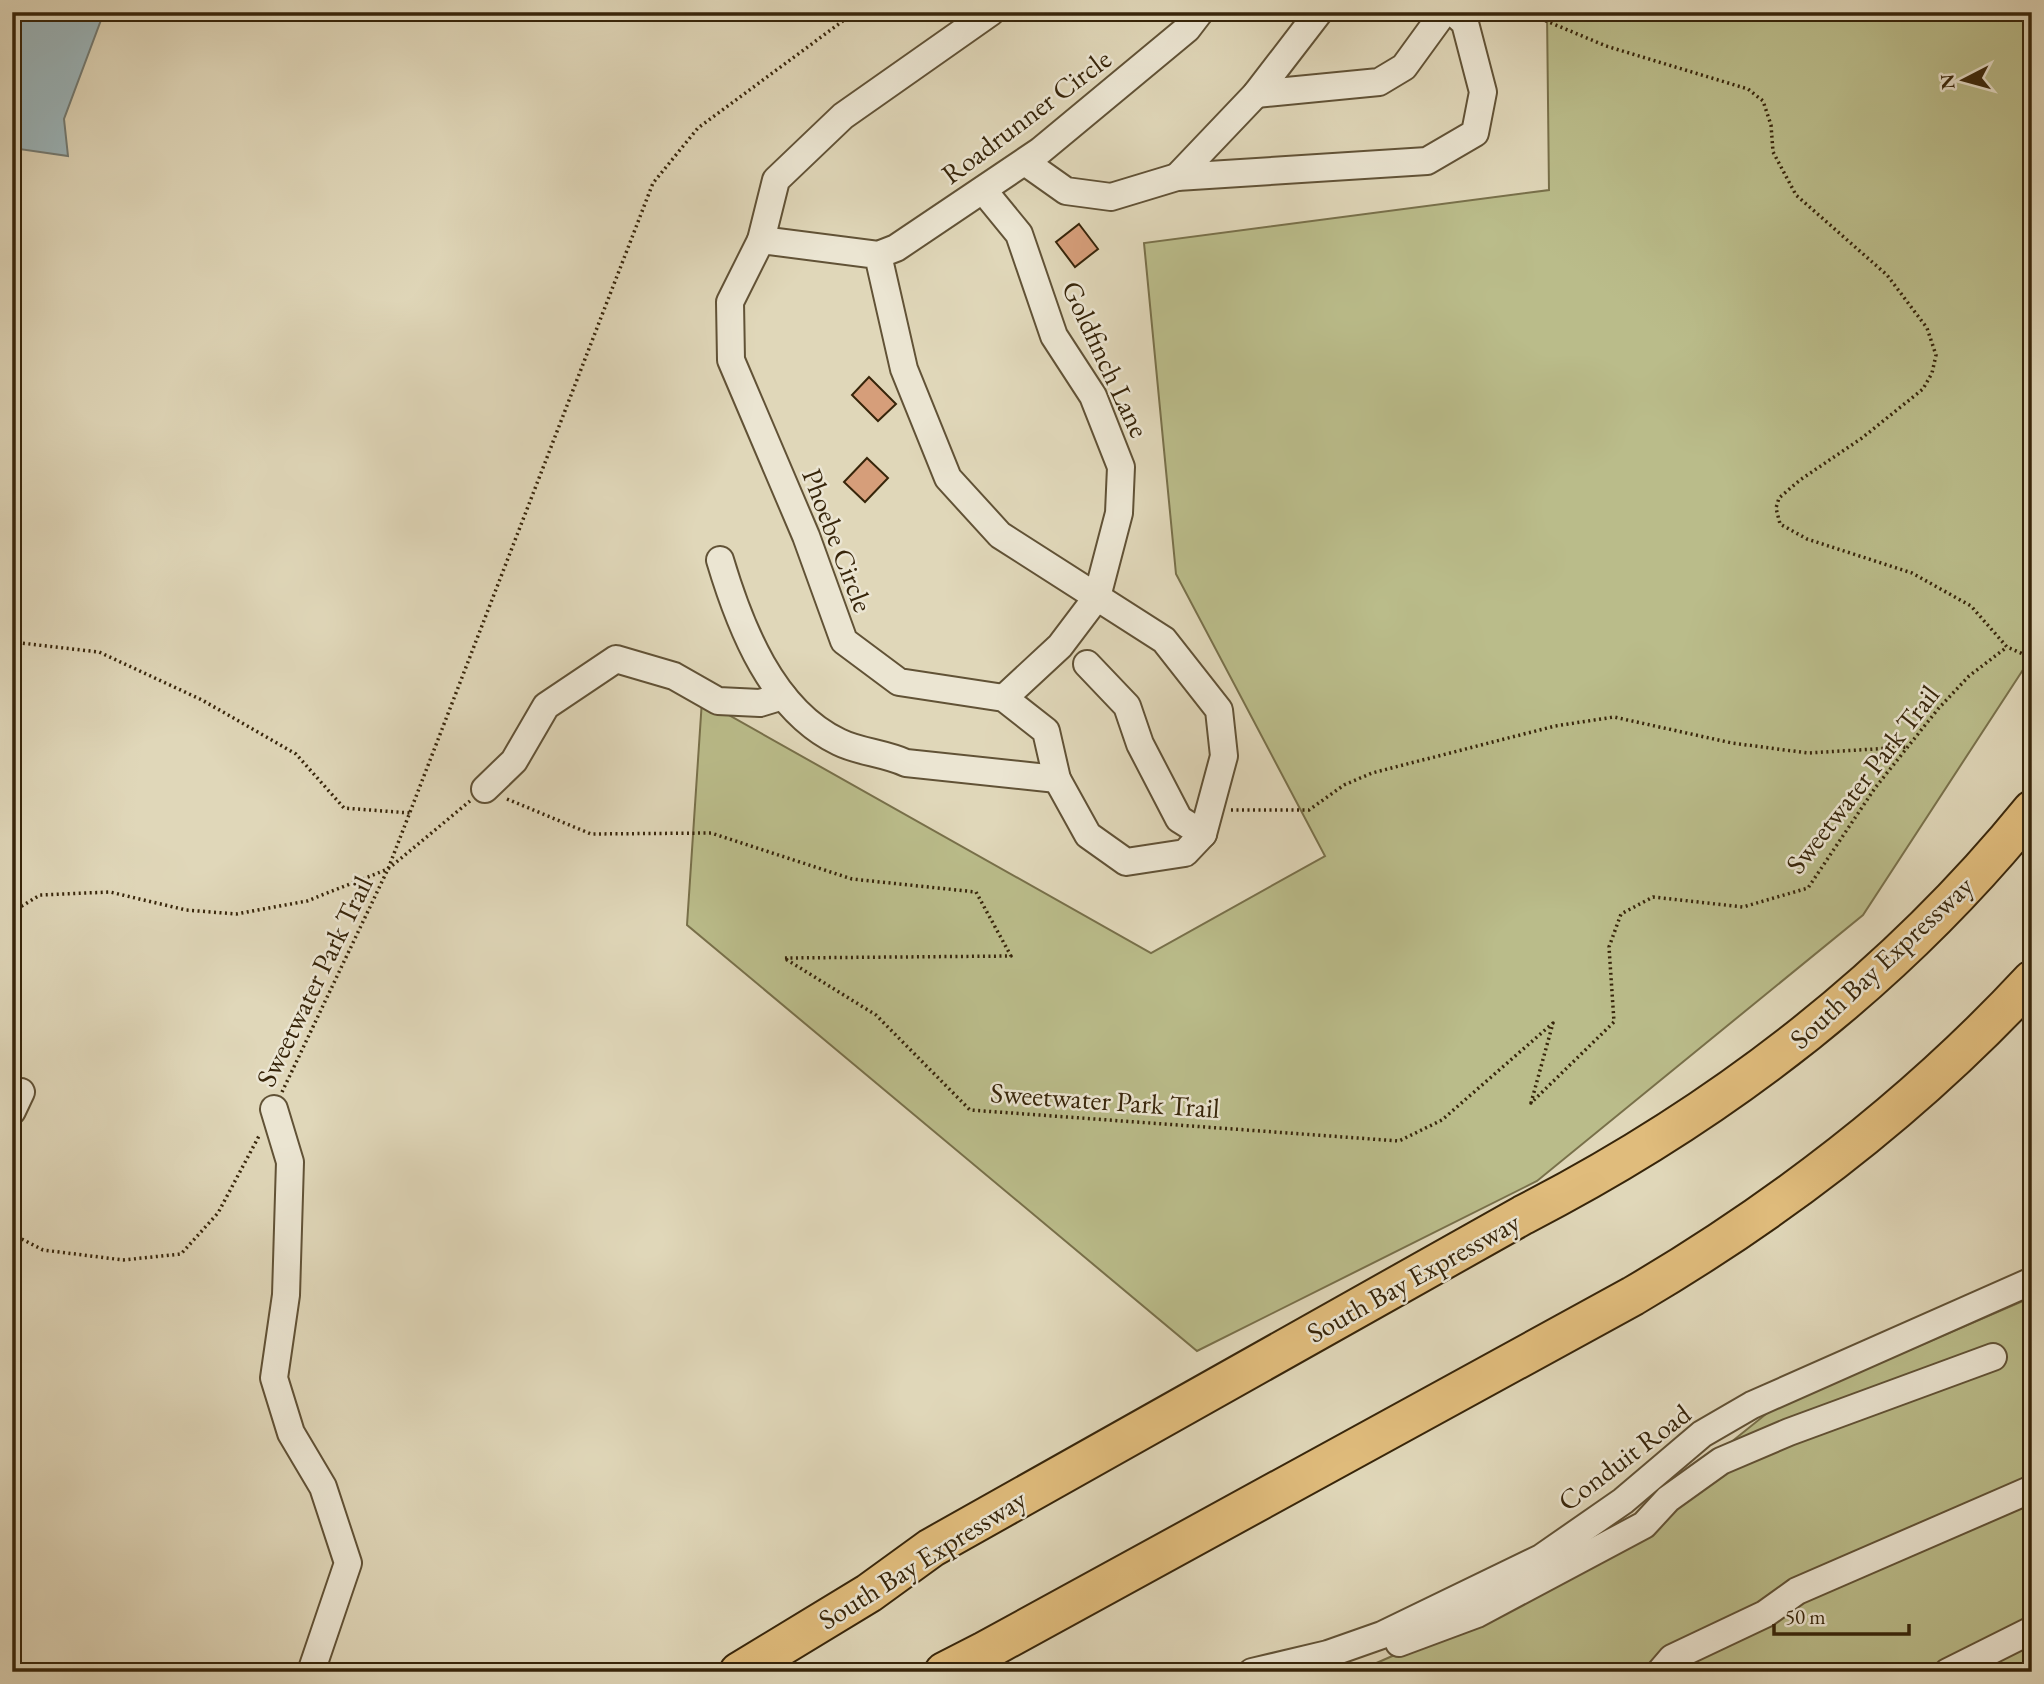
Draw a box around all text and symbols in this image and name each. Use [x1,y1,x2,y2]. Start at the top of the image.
street label: Roadrunner Circle [934,40,1118,192]
north arrow [1928,46,1998,116]
text: N [1934,72,1961,91]
street label: Goldfinch Lane [1054,275,1158,443]
street label: Phoebe Circle [794,463,882,617]
street label: Sweetwater Park Trail [1777,677,1947,881]
street label: South Bay Expressway [1782,867,1981,1056]
street label: Sweetwater Park Trail [247,870,381,1092]
street label: Sweetwater Park Trail [989,1074,1221,1126]
street label: South Bay Expressway [1300,1203,1527,1351]
street label: Conduit Road [1550,1395,1698,1519]
street label: South Bay Expressway [811,1480,1033,1637]
scale bar [1774,1593,1909,1637]
text: 50 m [1785,1603,1826,1630]

